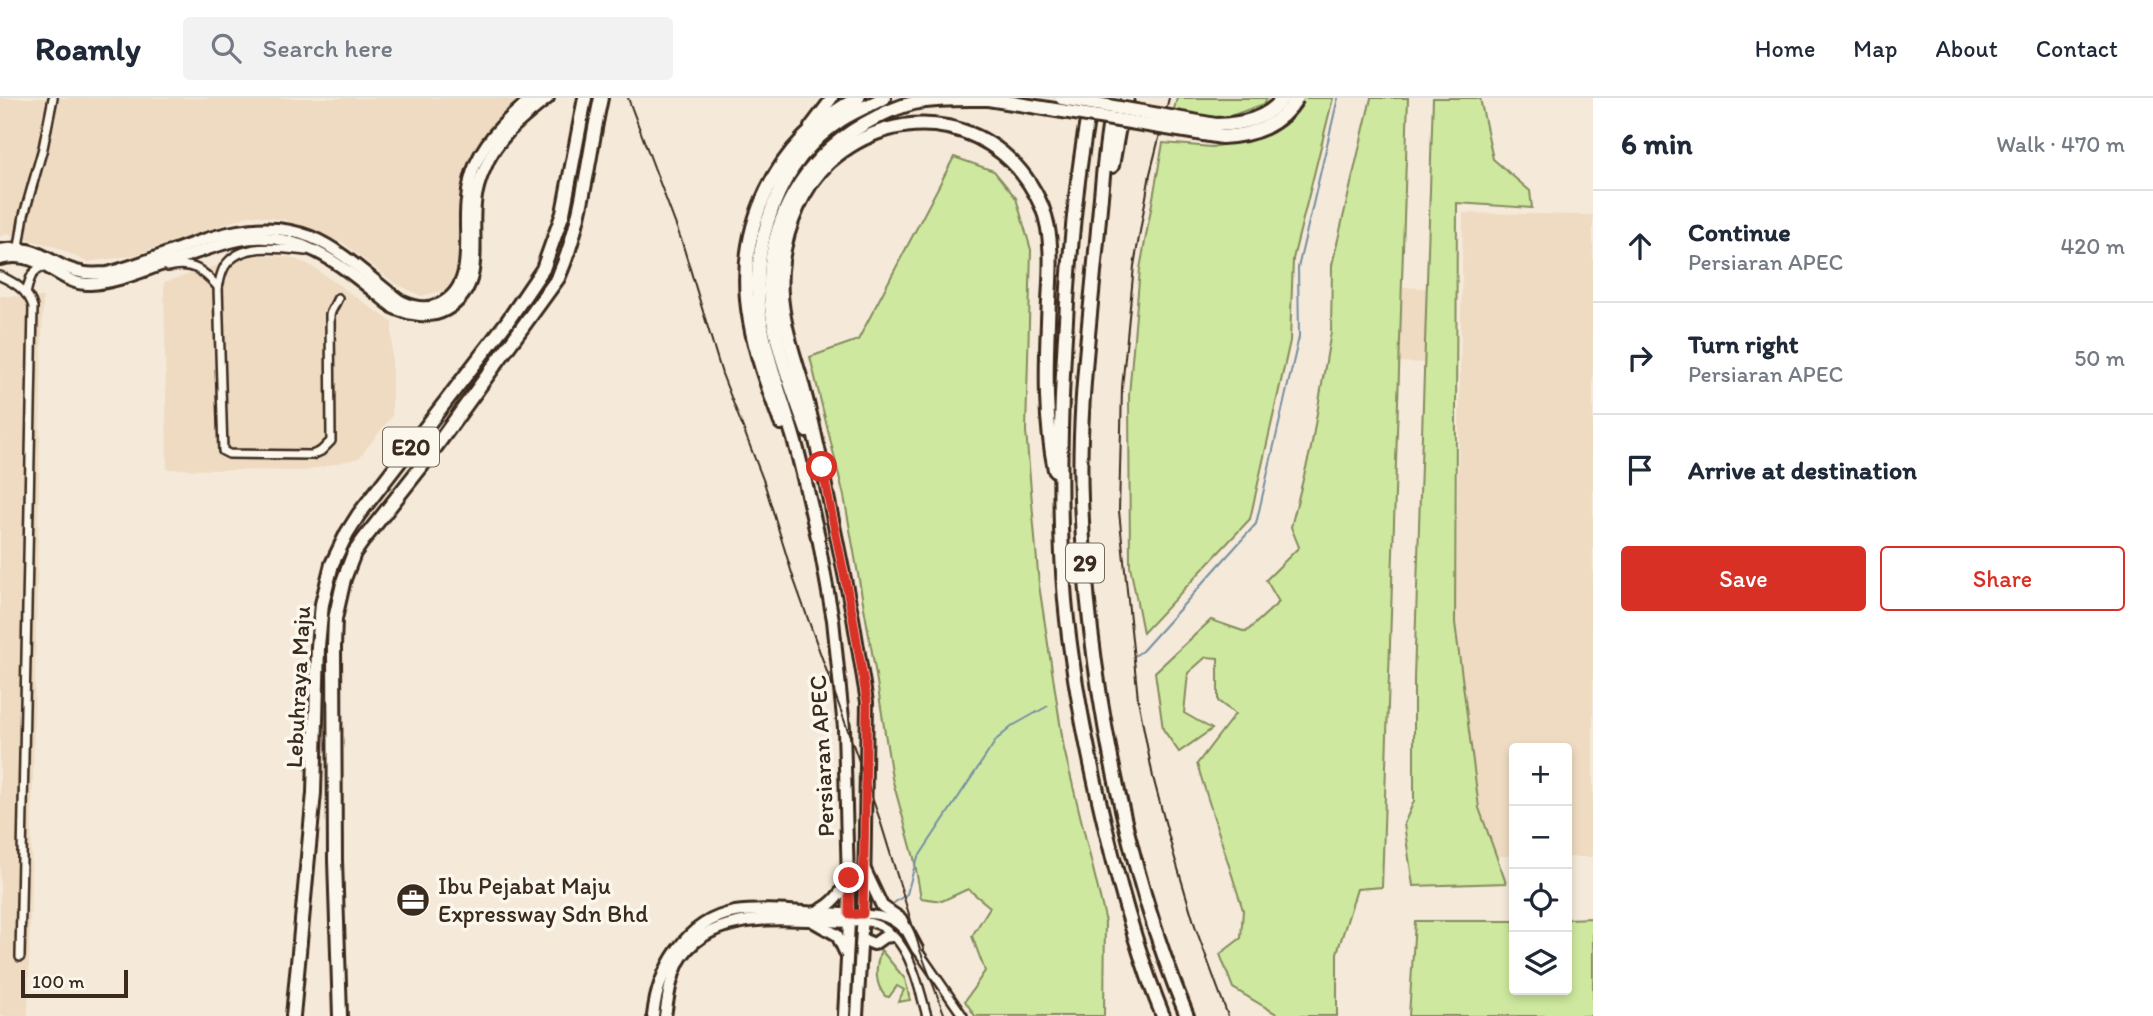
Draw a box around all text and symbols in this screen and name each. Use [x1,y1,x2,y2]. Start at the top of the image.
search box [183,17,673,80]
text: Roamly [35,29,141,68]
icon: search [207,29,245,67]
text: Search here [263,32,393,64]
text: Home [1755,34,1815,63]
text: Map [1853,34,1897,63]
text: About [1935,34,1998,63]
text: Contact [2036,34,2118,63]
text: 6 min [1621,125,1693,162]
text: Walk · 470 m [1996,130,2125,158]
text: Continue [1688,216,1791,248]
icon: ahead [1621,227,1659,265]
text: 420 m [2060,232,2125,260]
text: Persiaran APEC [1688,248,1843,276]
text: Turn right [1688,328,1799,360]
icon: right [1621,339,1659,377]
text: 50 m [2074,344,2125,372]
text: Persiaran APEC [1688,360,1843,388]
road number: E20 [383,428,439,466]
route start [806,451,837,482]
icon: arrive [1621,451,1659,489]
text: Arrive at destination [1688,454,1917,486]
road number: 29 [1066,544,1104,583]
button: Save [1621,546,1866,611]
button: Share [1880,546,2125,611]
street label: Lebuhraya Maju [279,605,316,769]
street label: Persiaran APEC [803,674,840,838]
map controls [1509,743,1572,995]
button: + [1509,743,1572,806]
button: − [1509,806,1572,869]
route end [833,862,864,893]
button: locate [1509,869,1572,932]
place label: Ibu Pejabat Maju Expressway Sdn Bhd [438,871,648,928]
office icon: Ibu Pejabat Maju Expressway Sdn Bhd [394,881,432,919]
button: layers [1509,932,1572,995]
scale bar [21,967,128,999]
text: 100 m [32,970,84,993]

